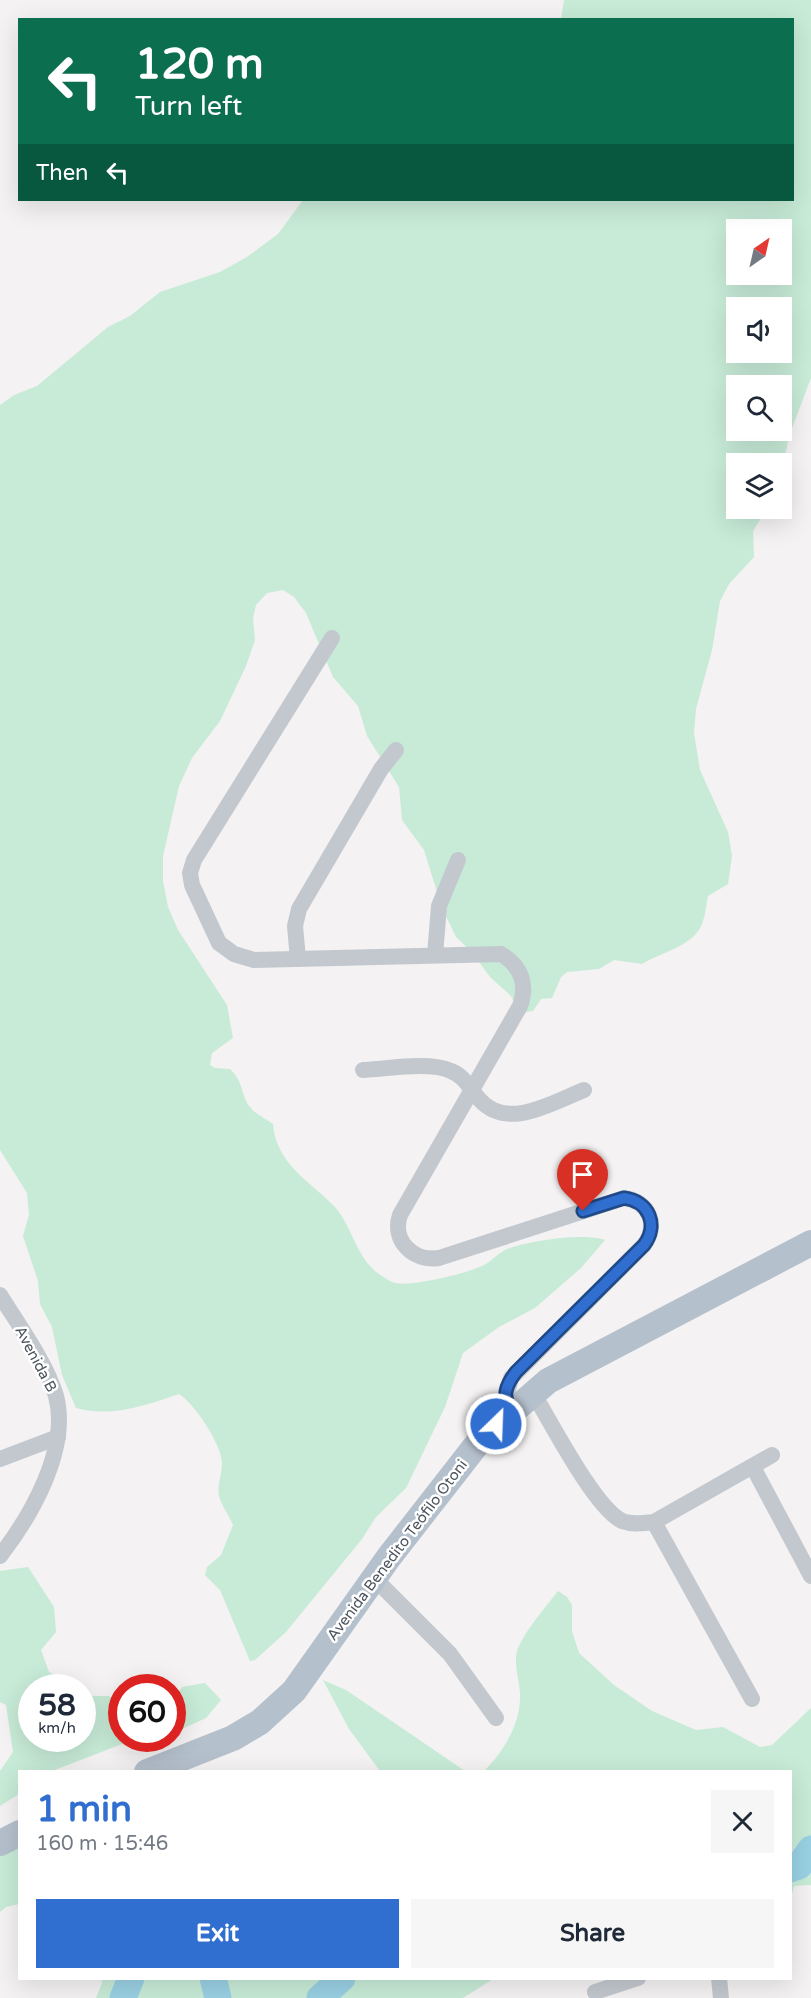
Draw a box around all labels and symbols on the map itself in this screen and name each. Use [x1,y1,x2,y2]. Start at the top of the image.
north arrow [726,219,792,285]
pin [557,1149,608,1211]
street label: Avenida B [11,1323,61,1395]
position arrow [464,1392,528,1456]
street label: Avenida Benedito Teófilo Otoni [323,1456,471,1644]
speed limit sign: 60 [108,1674,186,1752]

